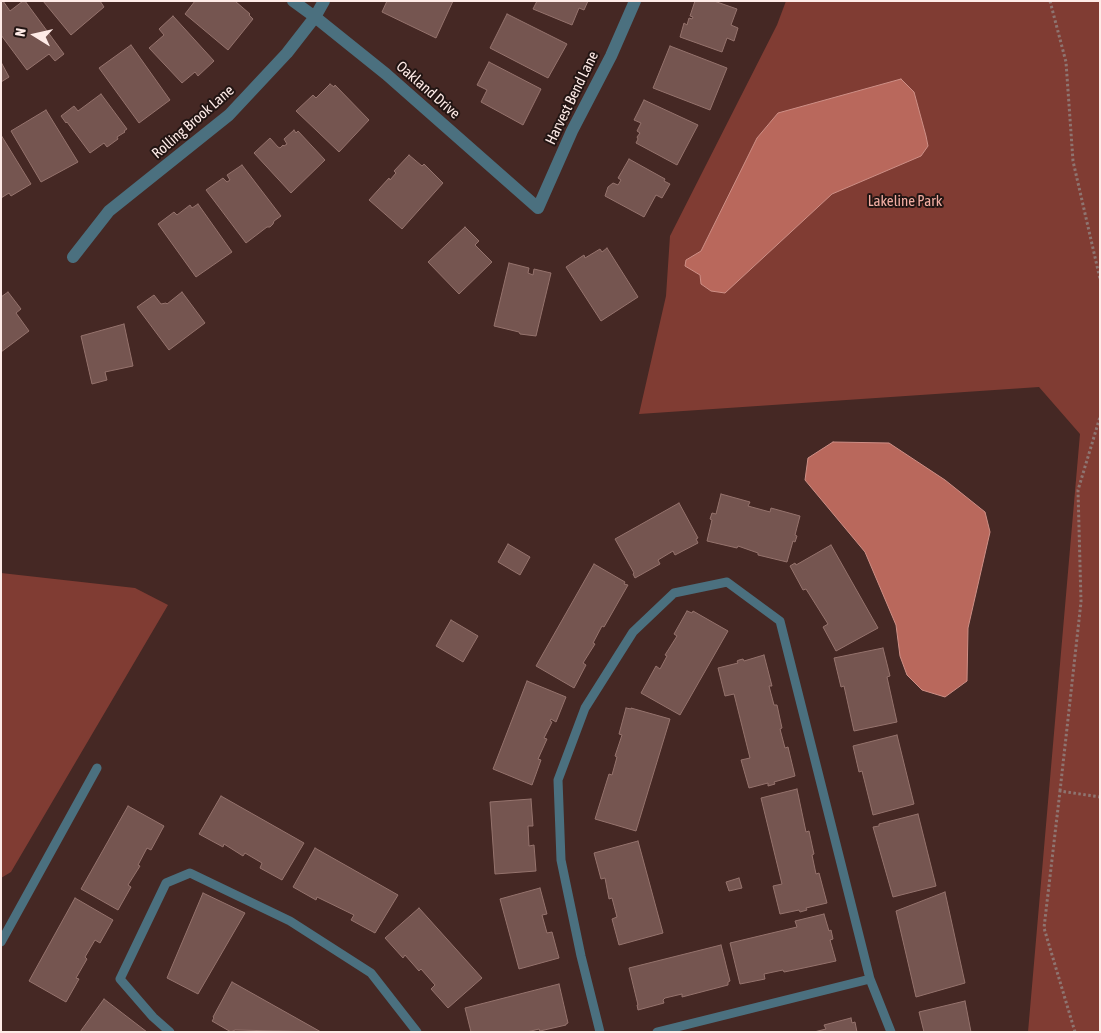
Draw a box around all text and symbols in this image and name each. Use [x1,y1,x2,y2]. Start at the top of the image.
north arrow [10,10,60,60]
text: N [12,27,29,38]
street label: Harvest Bend Lane [542,48,602,148]
street label: Oakland Drive [392,57,464,123]
street label: Rolling Brook Lane [148,81,238,163]
park label: Lakeline Park [868,192,942,210]

